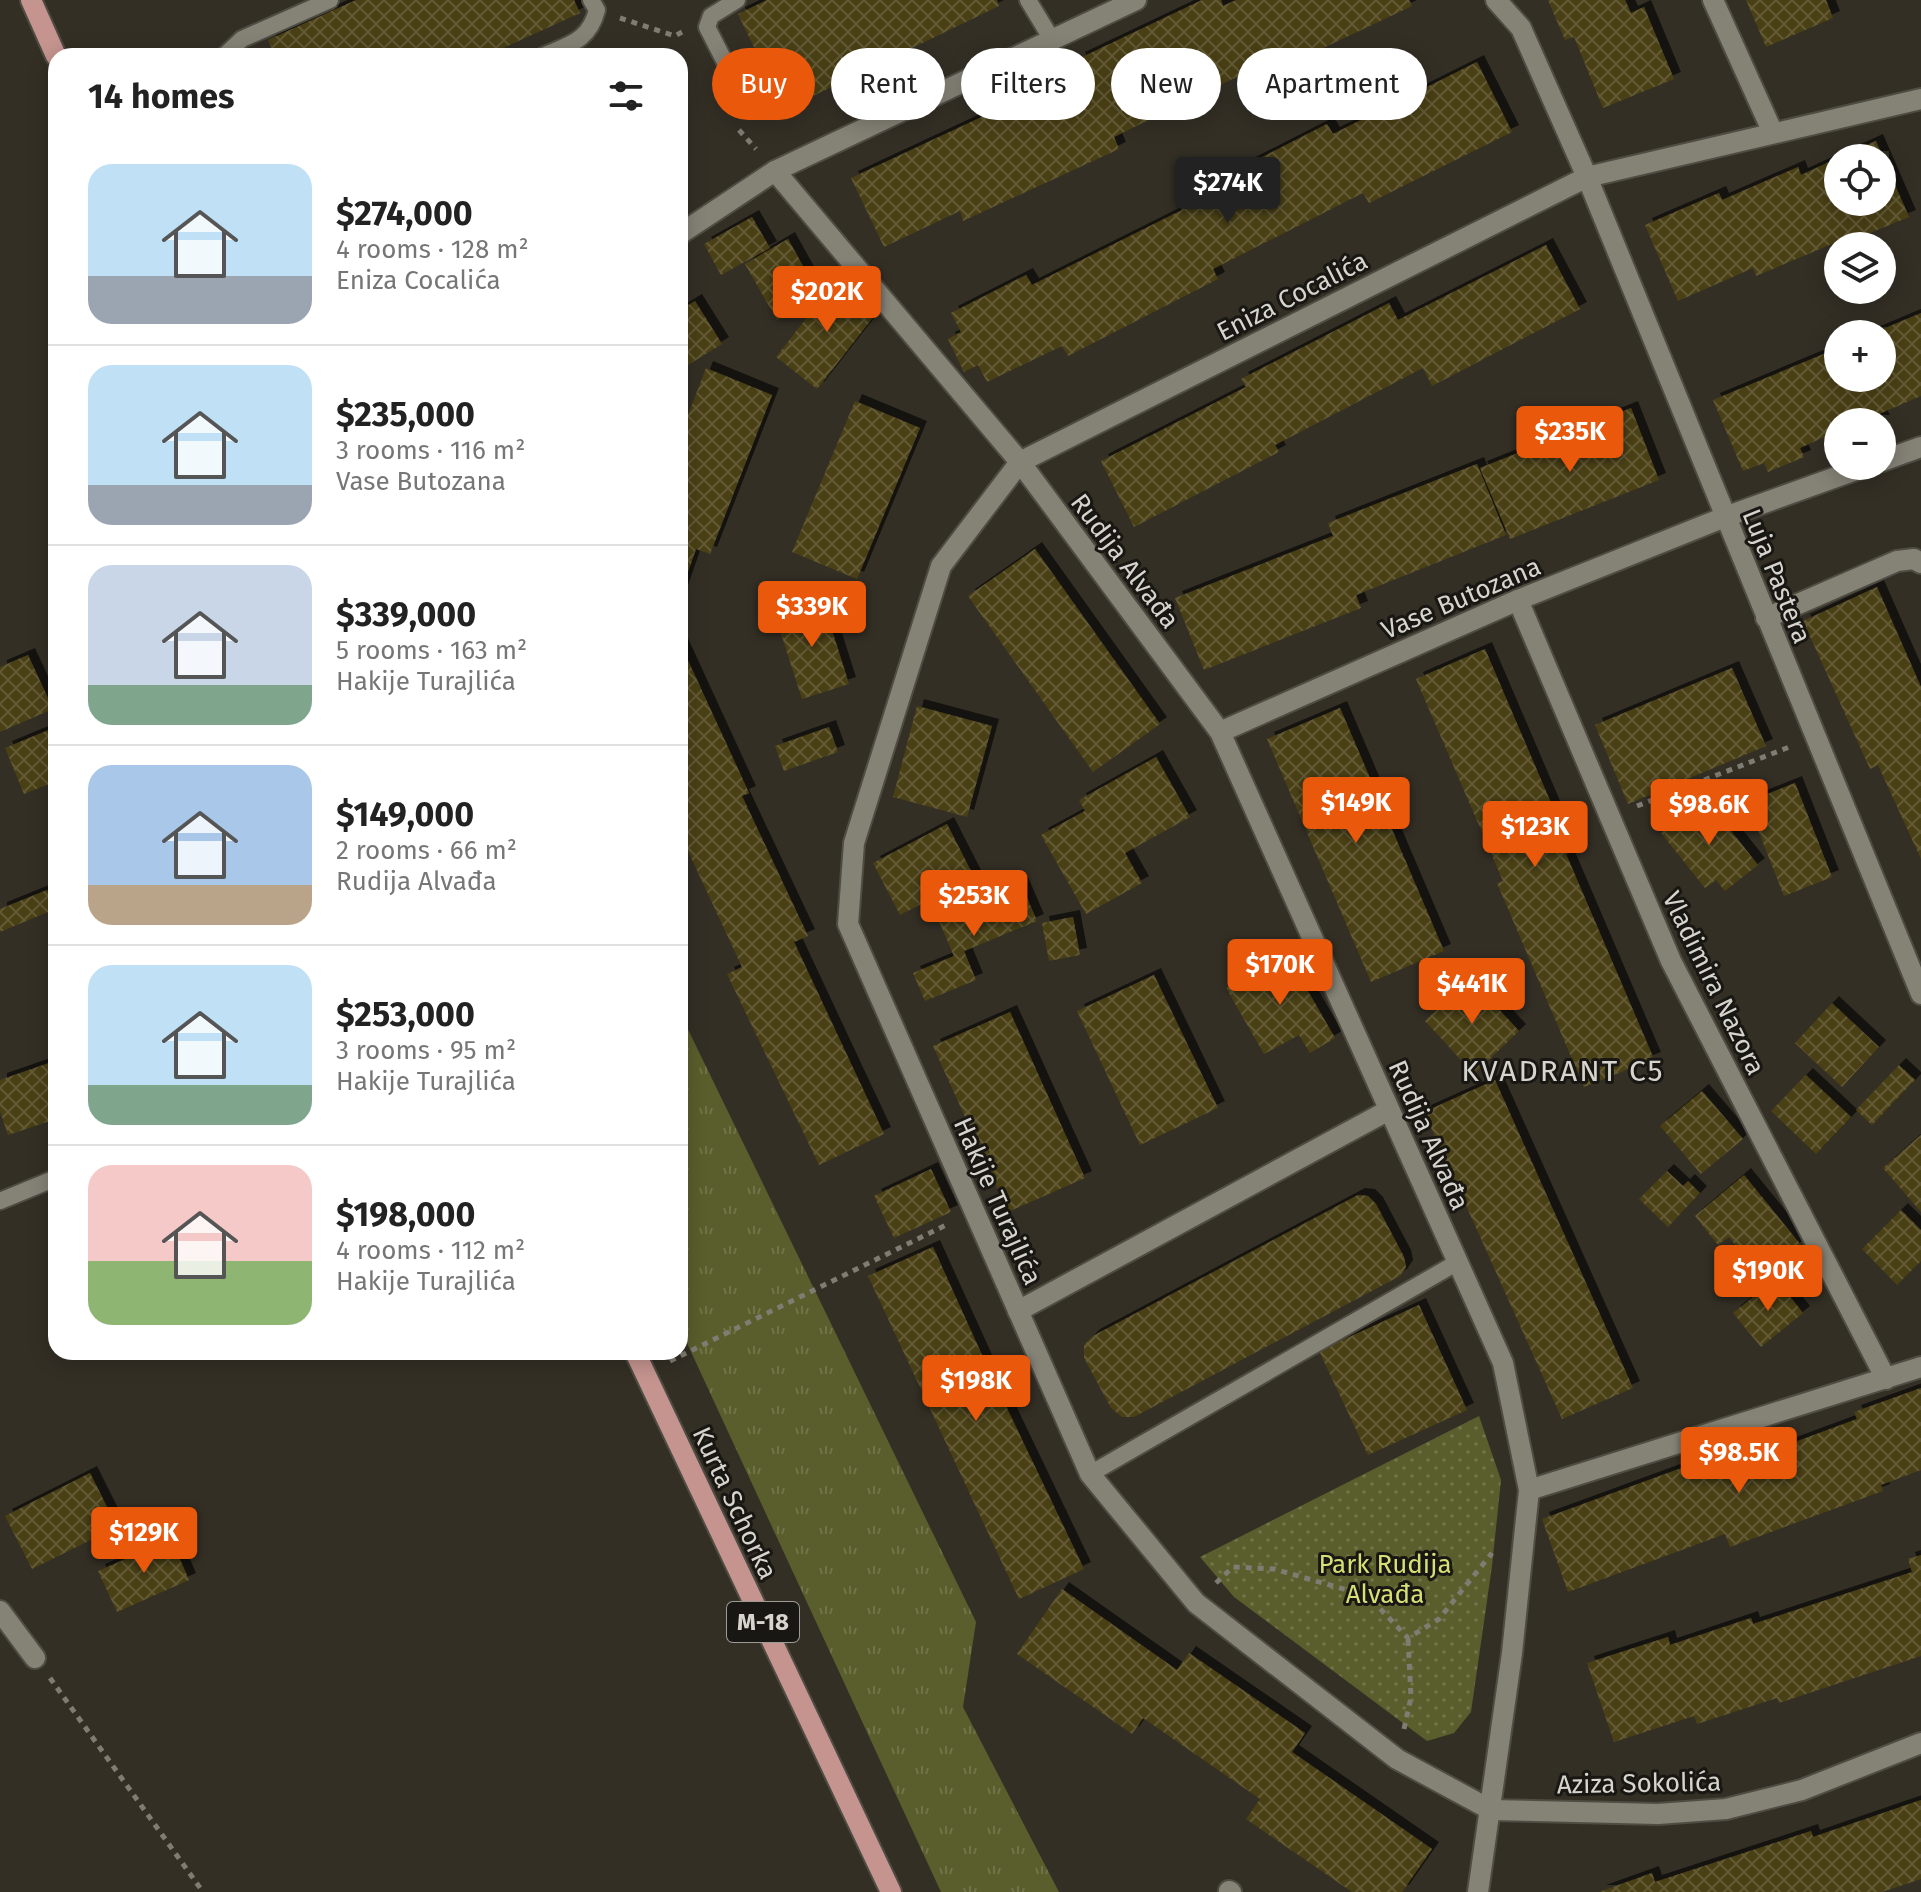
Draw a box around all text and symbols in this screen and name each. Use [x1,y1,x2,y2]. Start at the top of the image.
chip: Buy [712,48,815,120]
chip: Rent [831,48,945,120]
chip: Filters [961,48,1095,120]
chip: New [1111,48,1221,120]
chip: Apartment [1237,48,1427,120]
icon: filters [604,74,648,118]
text: 14 homes [88,76,234,117]
map controls [1824,144,1896,480]
button: locate [1824,144,1896,216]
pin: $274K [1172,157,1284,225]
text: $274K [1193,167,1263,198]
text: $274,000 [336,193,473,234]
icon: home [152,196,248,292]
button: layers [1824,232,1896,304]
text: 4 rooms · 128 m² [336,234,529,265]
street label: Eniza Cocalića [1212,245,1373,348]
text: Eniza Cocalića [336,265,501,296]
pin: $202K [771,266,883,334]
text: $202K [791,276,863,307]
button: + [1824,320,1896,392]
text: $235,000 [336,394,475,435]
icon: home [152,397,248,493]
pin: $235K [1514,406,1626,474]
button: − [1824,408,1896,480]
text: $235K [1534,416,1606,447]
text: 3 rooms · 116 m² [336,435,525,466]
text: Vase Butozana [336,466,506,497]
street label: Rudija Alvađa [1064,488,1185,635]
street label: Luja Pastera [1736,504,1818,648]
street label: Vase Butozana [1377,551,1545,646]
pin: $339K [756,581,868,649]
text: $339K [776,591,848,622]
text: $339,000 [336,594,476,635]
icon: home [152,597,248,693]
text: 5 rooms · 163 m² [336,635,527,666]
text: Hakije Turajlića [336,666,516,697]
pin: $149K [1300,777,1412,845]
pin: $98.6K [1644,779,1774,847]
text: $149K [1321,787,1391,818]
text: $98.6K [1669,789,1749,820]
text: $149,000 [336,794,474,835]
icon: home [152,797,248,893]
pin: $123K [1479,801,1591,869]
text: $123K [1501,811,1569,842]
text: 2 rooms · 66 m² [336,835,517,866]
text: Rudija Alvađa [336,866,497,897]
pin: $253K [918,870,1030,938]
text: $253K [938,880,1010,911]
street label: Vladimira Nazora [1656,886,1771,1080]
pin: $170K [1224,939,1336,1007]
text: $170K [1246,949,1314,980]
pin: $441K [1416,958,1528,1026]
text: $441K [1437,968,1507,999]
text: $253,000 [336,994,475,1035]
icon: home [152,997,248,1093]
text: 3 rooms · 95 m² [336,1035,516,1066]
district label: KVADRANT C5 [1461,1053,1665,1089]
street label: Rudija Alvađa [1382,1056,1475,1215]
text: Hakije Turajlića [336,1066,516,1097]
street label: Hakije Turajlića [947,1113,1048,1290]
text: $198,000 [336,1194,475,1235]
icon: home [152,1197,248,1293]
text: 4 rooms · 112 m² [336,1235,525,1266]
pin: $190K [1712,1245,1824,1313]
text: $190K [1732,1255,1804,1286]
text: Hakije Turajlića [336,1266,516,1297]
pin: $198K [920,1355,1032,1423]
text: $198K [940,1365,1012,1396]
street label: Kurta Schorka [686,1422,783,1584]
pin: $98.5K [1674,1427,1804,1495]
text: $98.5K [1699,1437,1779,1468]
pin: $129K [88,1507,200,1575]
text: $129K [109,1517,179,1548]
park label: Park Rudija Alvađa [1318,1549,1452,1610]
road number: M-18 [727,1602,799,1642]
street label: Aziza Sokolića [1557,1767,1722,1800]

